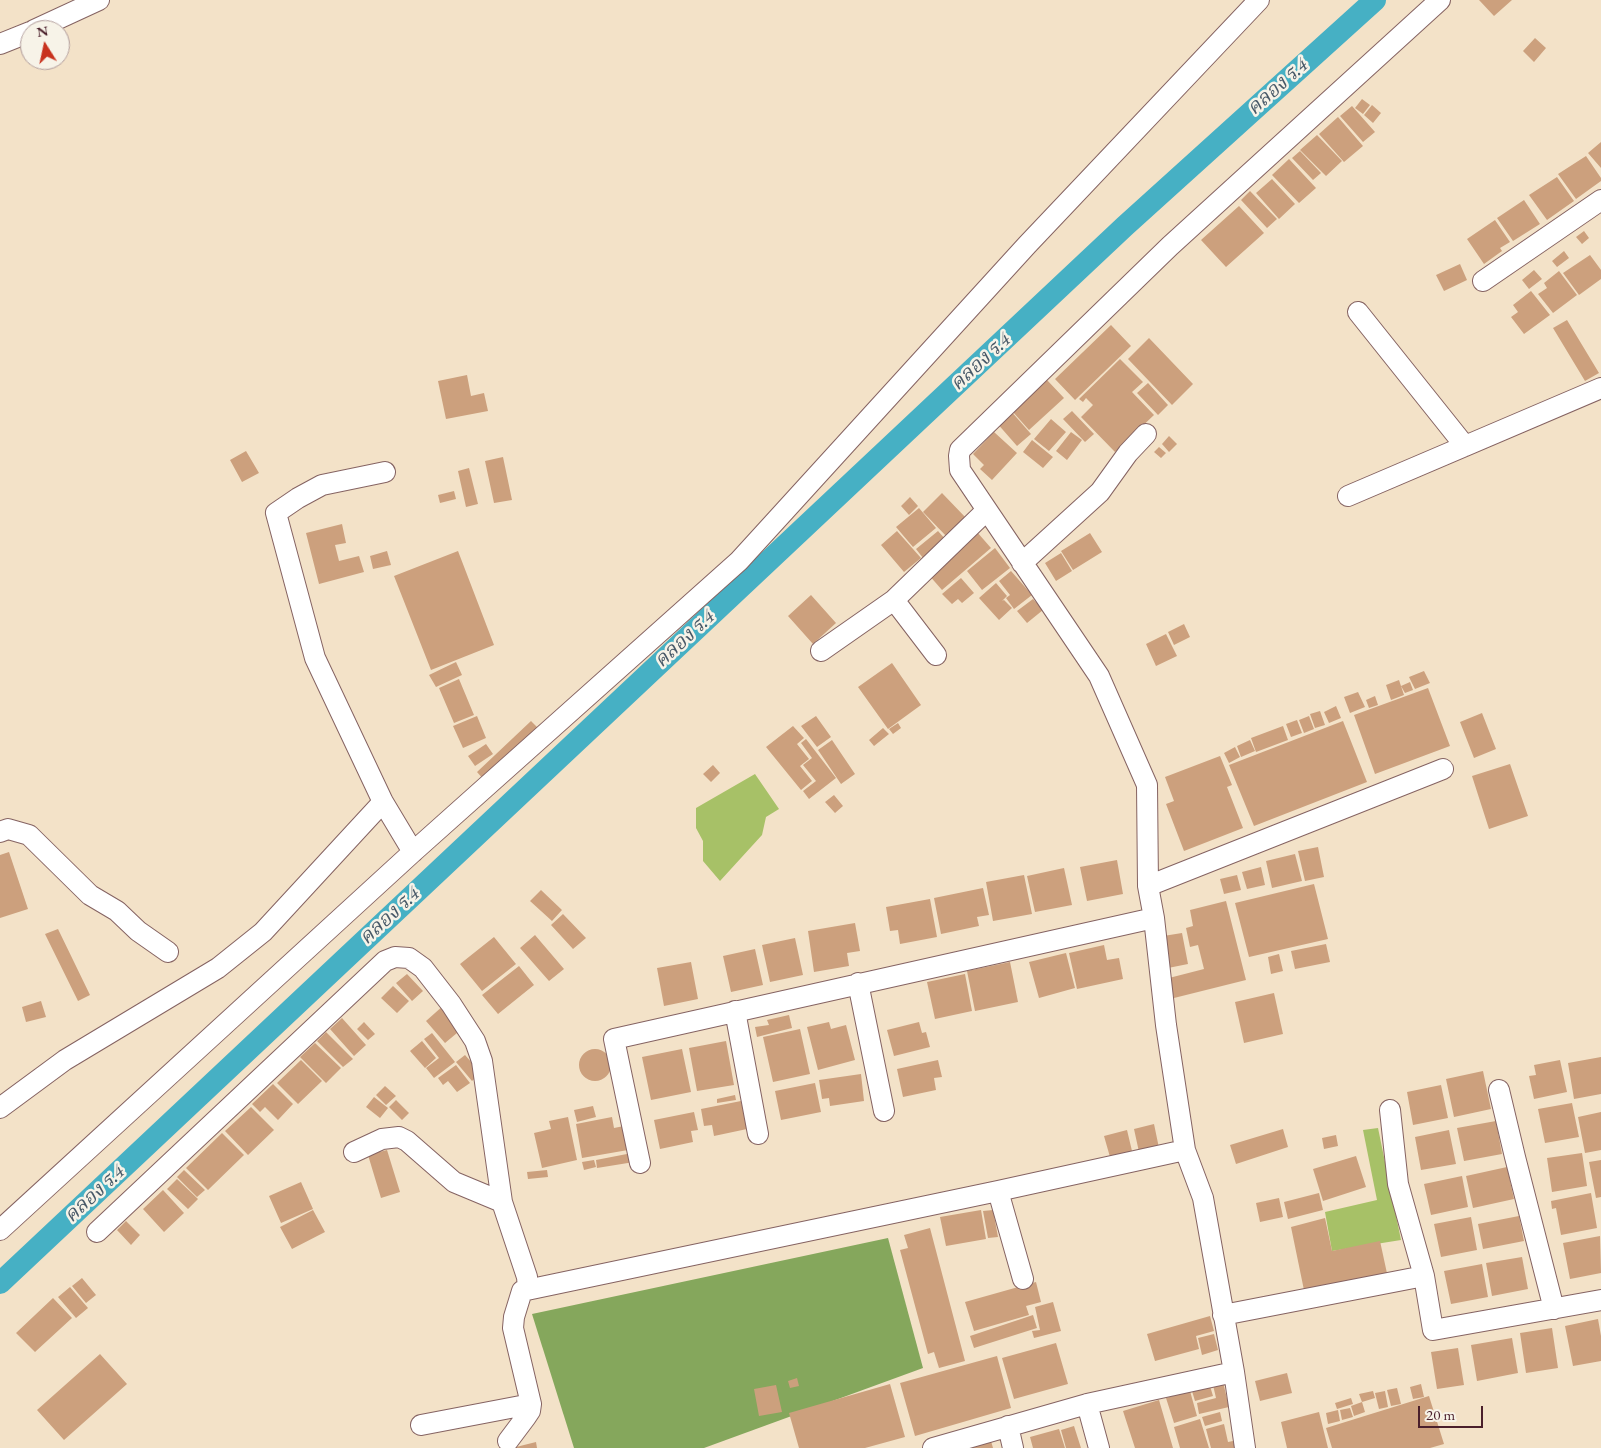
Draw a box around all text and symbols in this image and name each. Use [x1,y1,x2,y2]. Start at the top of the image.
north arrow [20,20,70,70]
text: N [35,21,50,41]
water label: คลอง ร.4 [1242,53,1314,121]
water label: คลอง ร.4 [946,328,1016,396]
water label: คลอง ร.4 [650,605,720,673]
water label: คลอง ร.4 [355,882,425,950]
water label: คลอง ร.4 [60,1160,130,1228]
scale bar [1421,1396,1486,1428]
text: 20 m [1426,1405,1455,1424]

